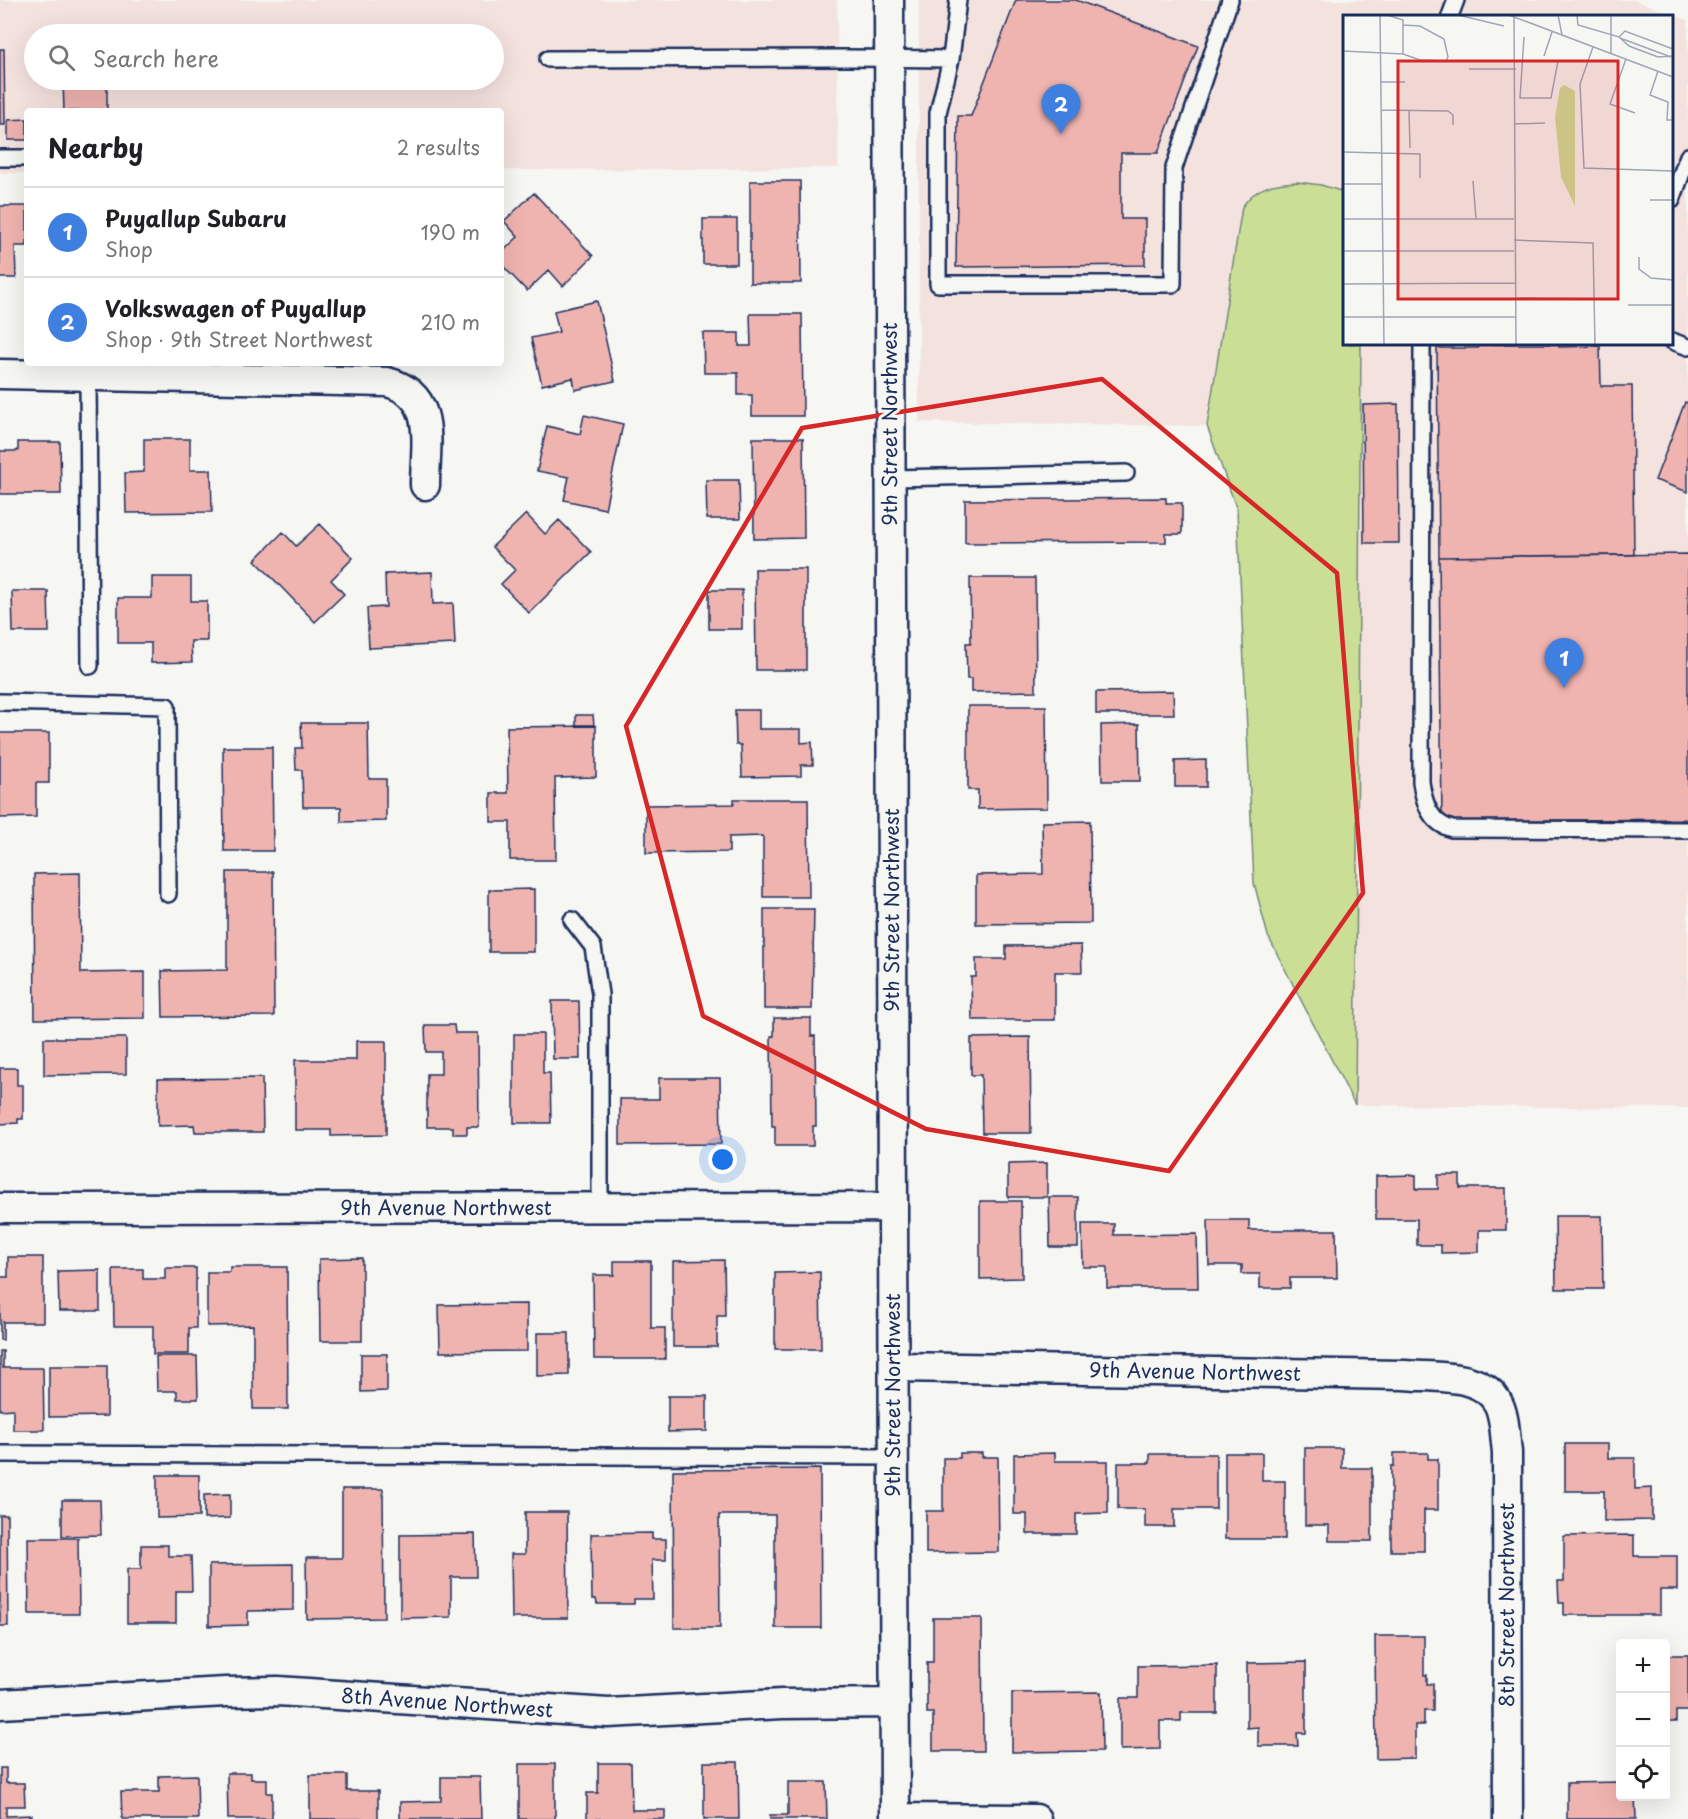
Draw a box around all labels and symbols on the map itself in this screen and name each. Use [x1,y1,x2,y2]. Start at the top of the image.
inset map [1343,15,1673,345]
pin: 2 [1042,84,1080,134]
street label: 9th Street Northwest [874,322,904,526]
pin: 1 [1544,638,1584,688]
street label: 9th Street Northwest [876,808,906,1012]
your location [708,1145,737,1174]
street label: 9th Avenue Northwest [340,1192,552,1222]
street label: 9th Street Northwest [877,1293,907,1497]
street label: 9th Avenue Northwest [1089,1354,1301,1388]
street label: 8th Street Northwest [1491,1503,1521,1707]
street label: 8th Avenue Northwest [340,1680,554,1724]

